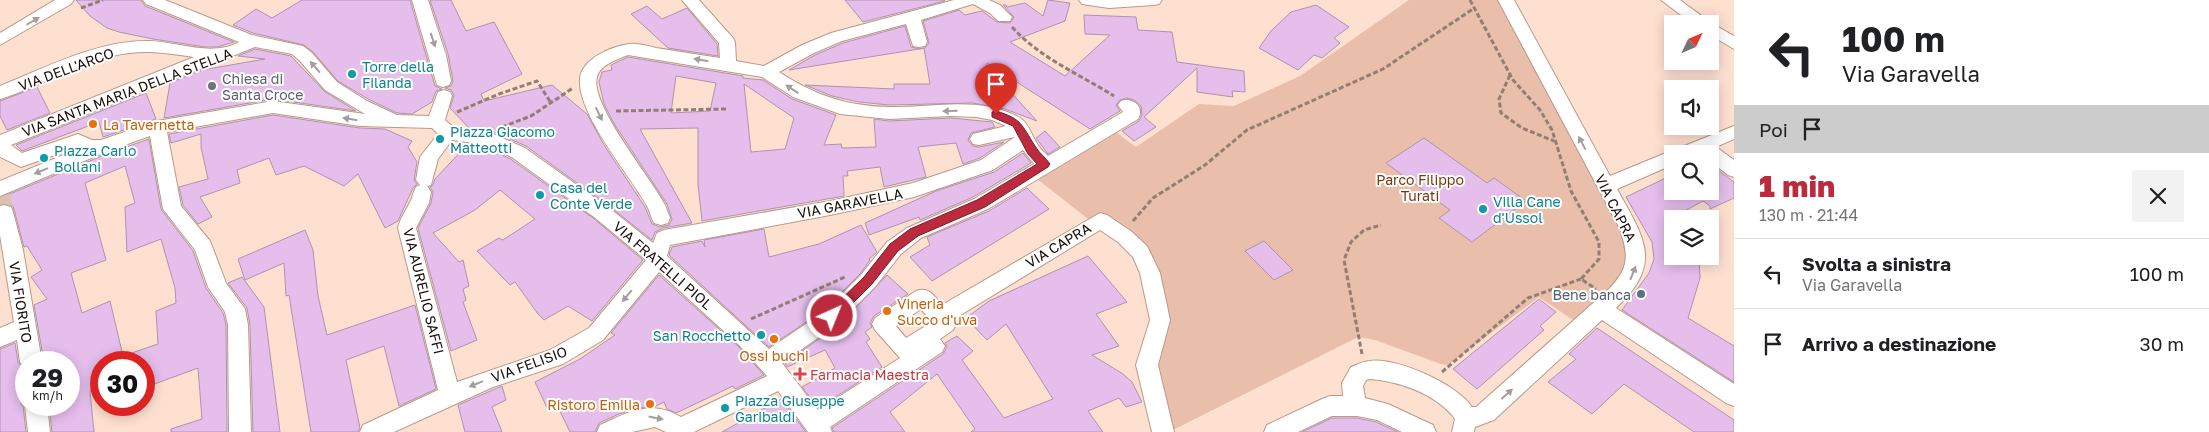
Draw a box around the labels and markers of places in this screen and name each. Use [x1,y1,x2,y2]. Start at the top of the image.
place label: Torre della Filanda [362,58,434,91]
pin [975,63,1017,114]
marker: Torre della Filanda [346,68,358,80]
place label: Chiesa di Santa Croce [222,70,303,103]
marker: Chiesa di Santa Croce [206,80,218,92]
place label: La Tavernetta [103,116,194,133]
marker: La Tavernetta [87,118,99,130]
place label: Piazza Giacomo Matteotti [450,123,555,156]
marker: Piazza Giacomo Matteotti [434,133,446,145]
place label: Piazza Carlo Bollani [54,142,136,175]
marker: Piazza Carlo Bollani [38,152,50,164]
place label: Casa del Conte Verde [550,179,632,212]
marker: Casa del Conte Verde [534,189,546,201]
place label: Villa Cane d'Ussol [1493,193,1561,226]
marker: Villa Cane d'Ussol [1477,203,1489,215]
place label: Bene banca [1553,286,1631,303]
marker: Bene banca [1635,288,1647,300]
place label: Vineria Succo d'uva [897,295,977,328]
marker: Vineria Succo d'uva [881,305,893,317]
place label: San Rocchetto [653,327,751,344]
marker: San Rocchetto [755,329,767,341]
marker: Ossi buchi [768,333,780,345]
place label: Ossi buchi [739,347,809,364]
place label: Farmacia Maestra [810,366,929,383]
marker: Farmacia Maestra [794,368,806,380]
place label: Piazza Giuseppe Garibaldi [735,392,845,425]
place label: Ristoro Emilia [547,396,640,413]
marker: Ristoro Emilia [644,398,656,410]
marker: Piazza Giuseppe Garibaldi [719,402,731,414]

